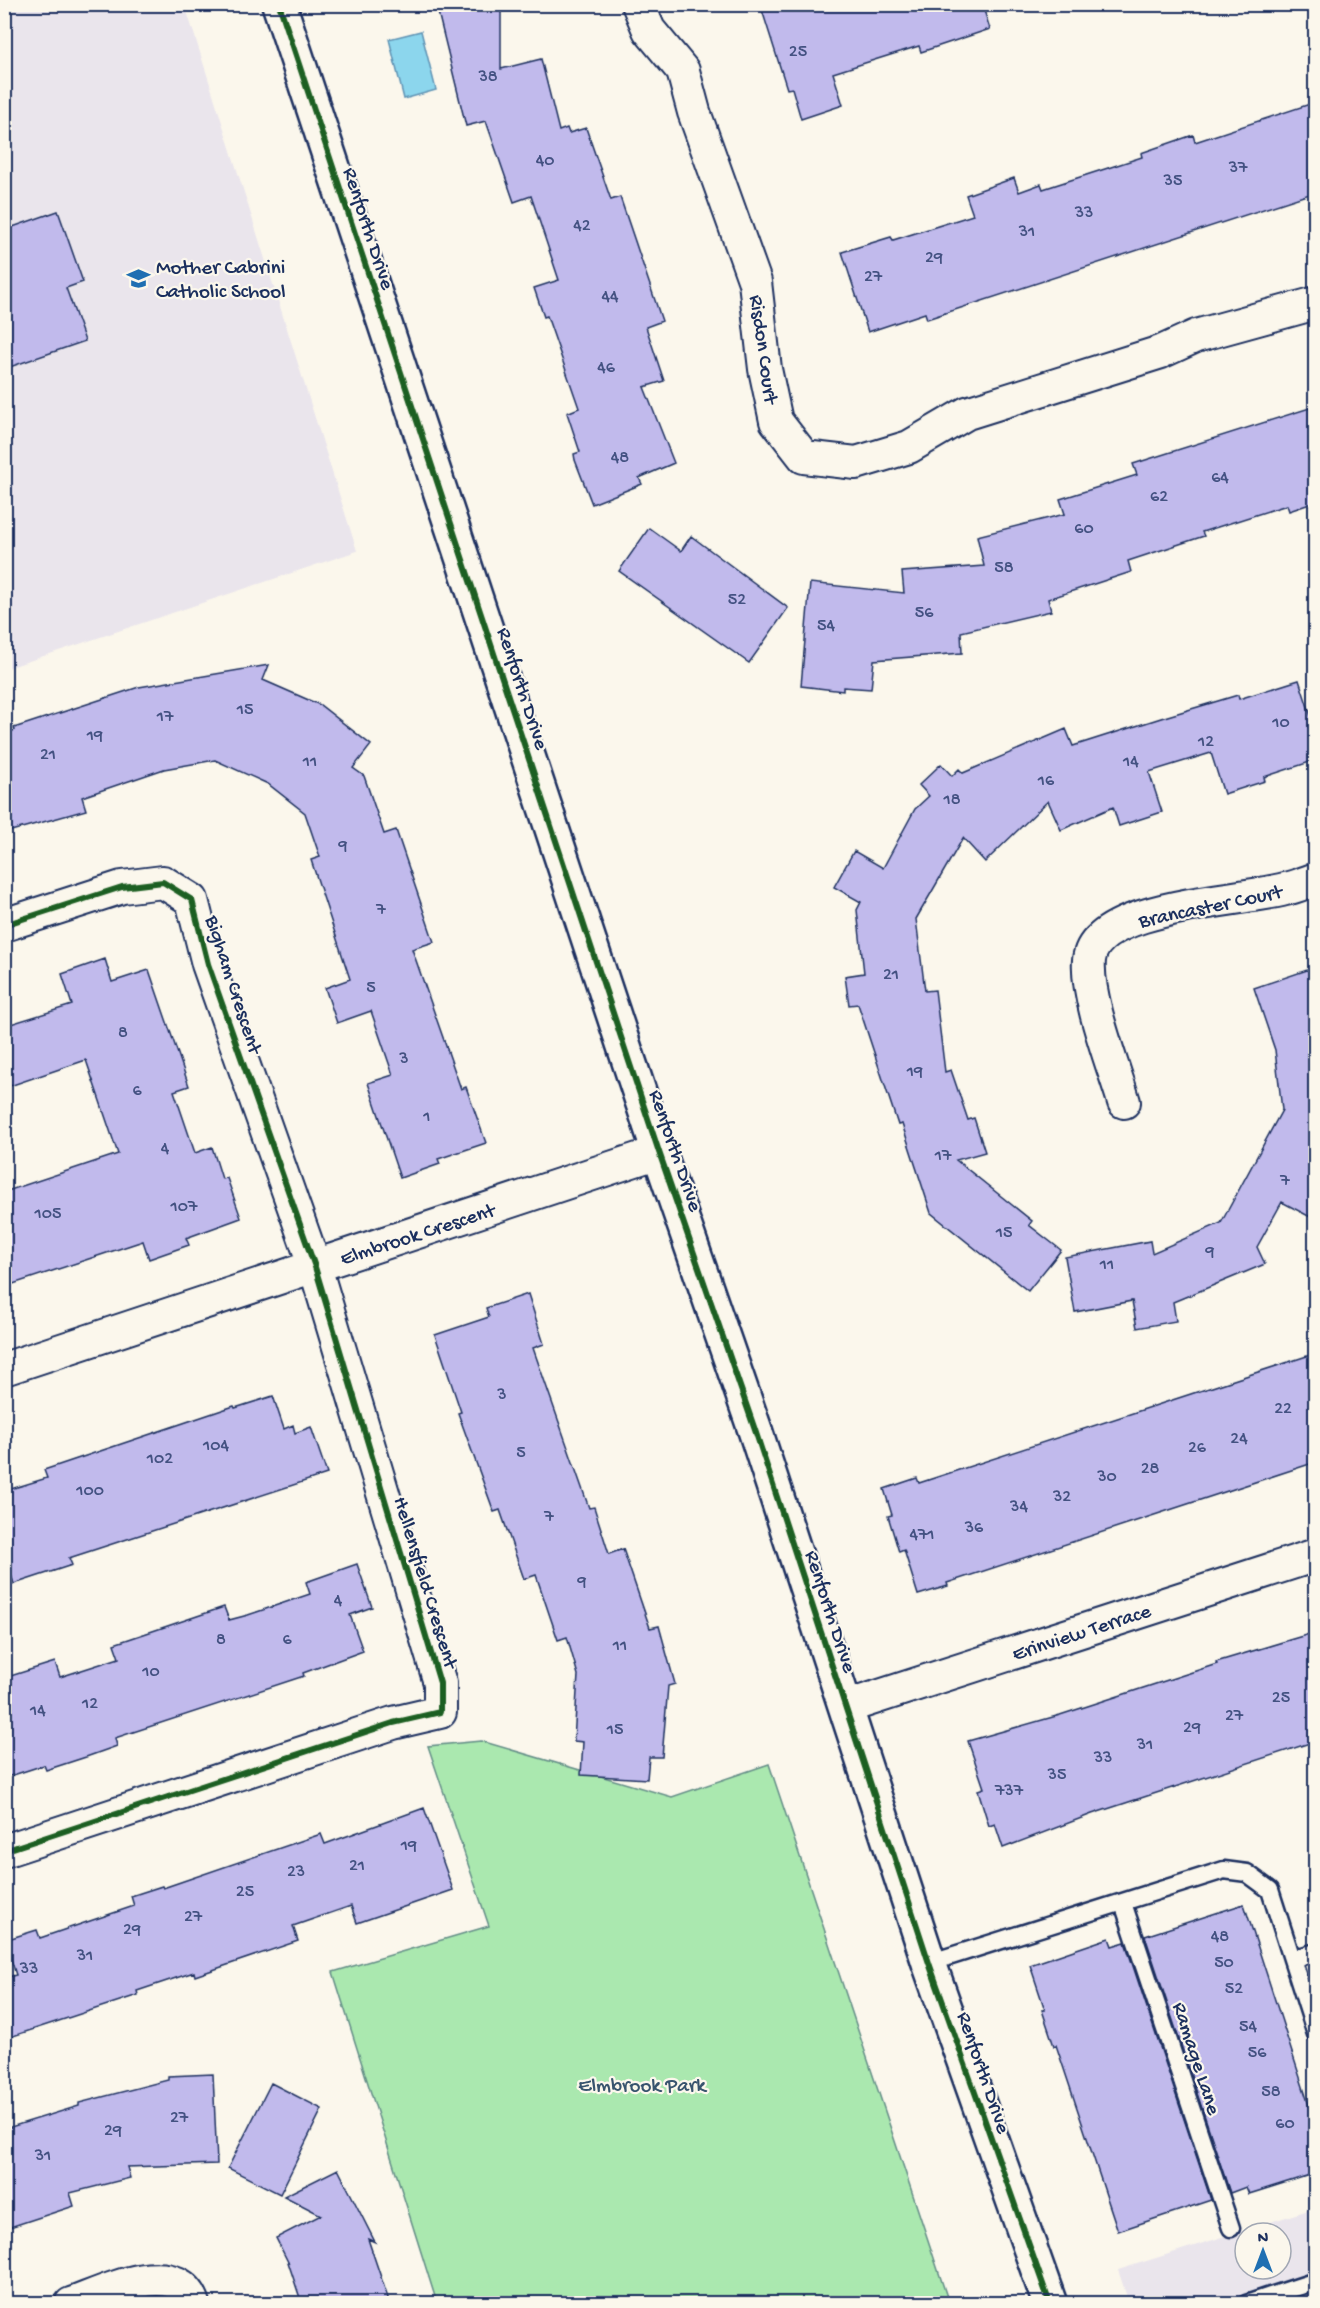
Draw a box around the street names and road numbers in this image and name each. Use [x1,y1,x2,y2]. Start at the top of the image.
street label: Renforth Drive [335,165,399,295]
street label: Risdon Court [742,293,782,408]
street label: Renforth Drive [489,625,553,755]
street label: Brancaster Court [1136,880,1287,936]
street label: Bigham Crescent [197,912,267,1060]
street label: Renforth Drive [641,1087,707,1216]
street label: Elmbrook Crescent [338,1199,501,1273]
street label: Hellensfield Crescent [386,1494,462,1674]
street label: Renforth Drive [797,1548,861,1678]
street label: Erinview Terrace [1010,1600,1156,1669]
street label: Ramage Lane [1165,2000,1225,2120]
street label: Renforth Drive [949,2009,1015,2138]

